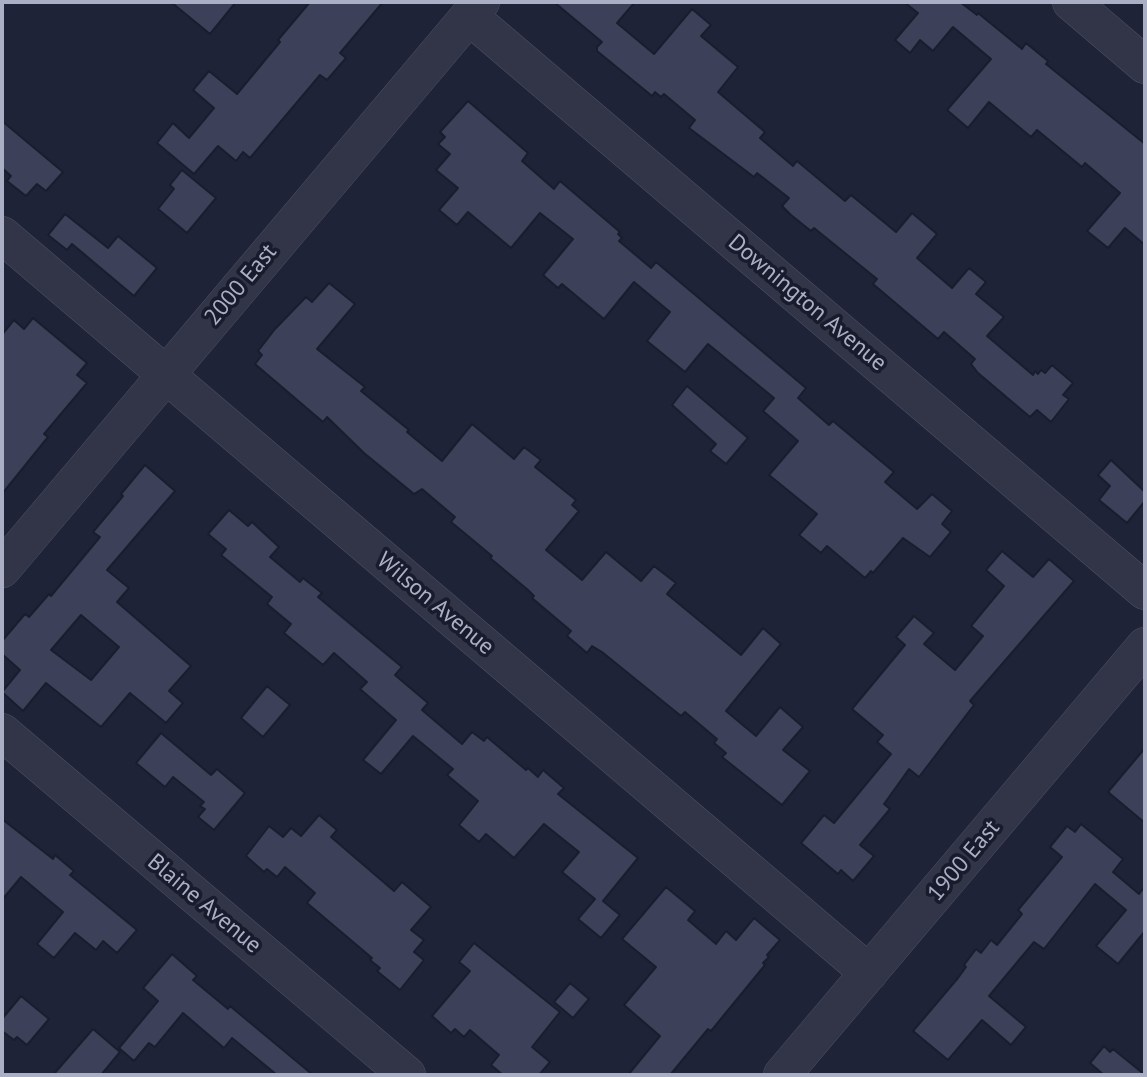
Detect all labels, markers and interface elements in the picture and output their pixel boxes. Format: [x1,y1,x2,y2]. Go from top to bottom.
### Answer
street label: Downington Avenue [722,229,892,377]
street label: 2000 East [199,239,283,331]
street label: Wilson Avenue [371,547,499,661]
street label: 1900 East [922,815,1006,907]
street label: Blaine Avenue [142,848,266,960]

